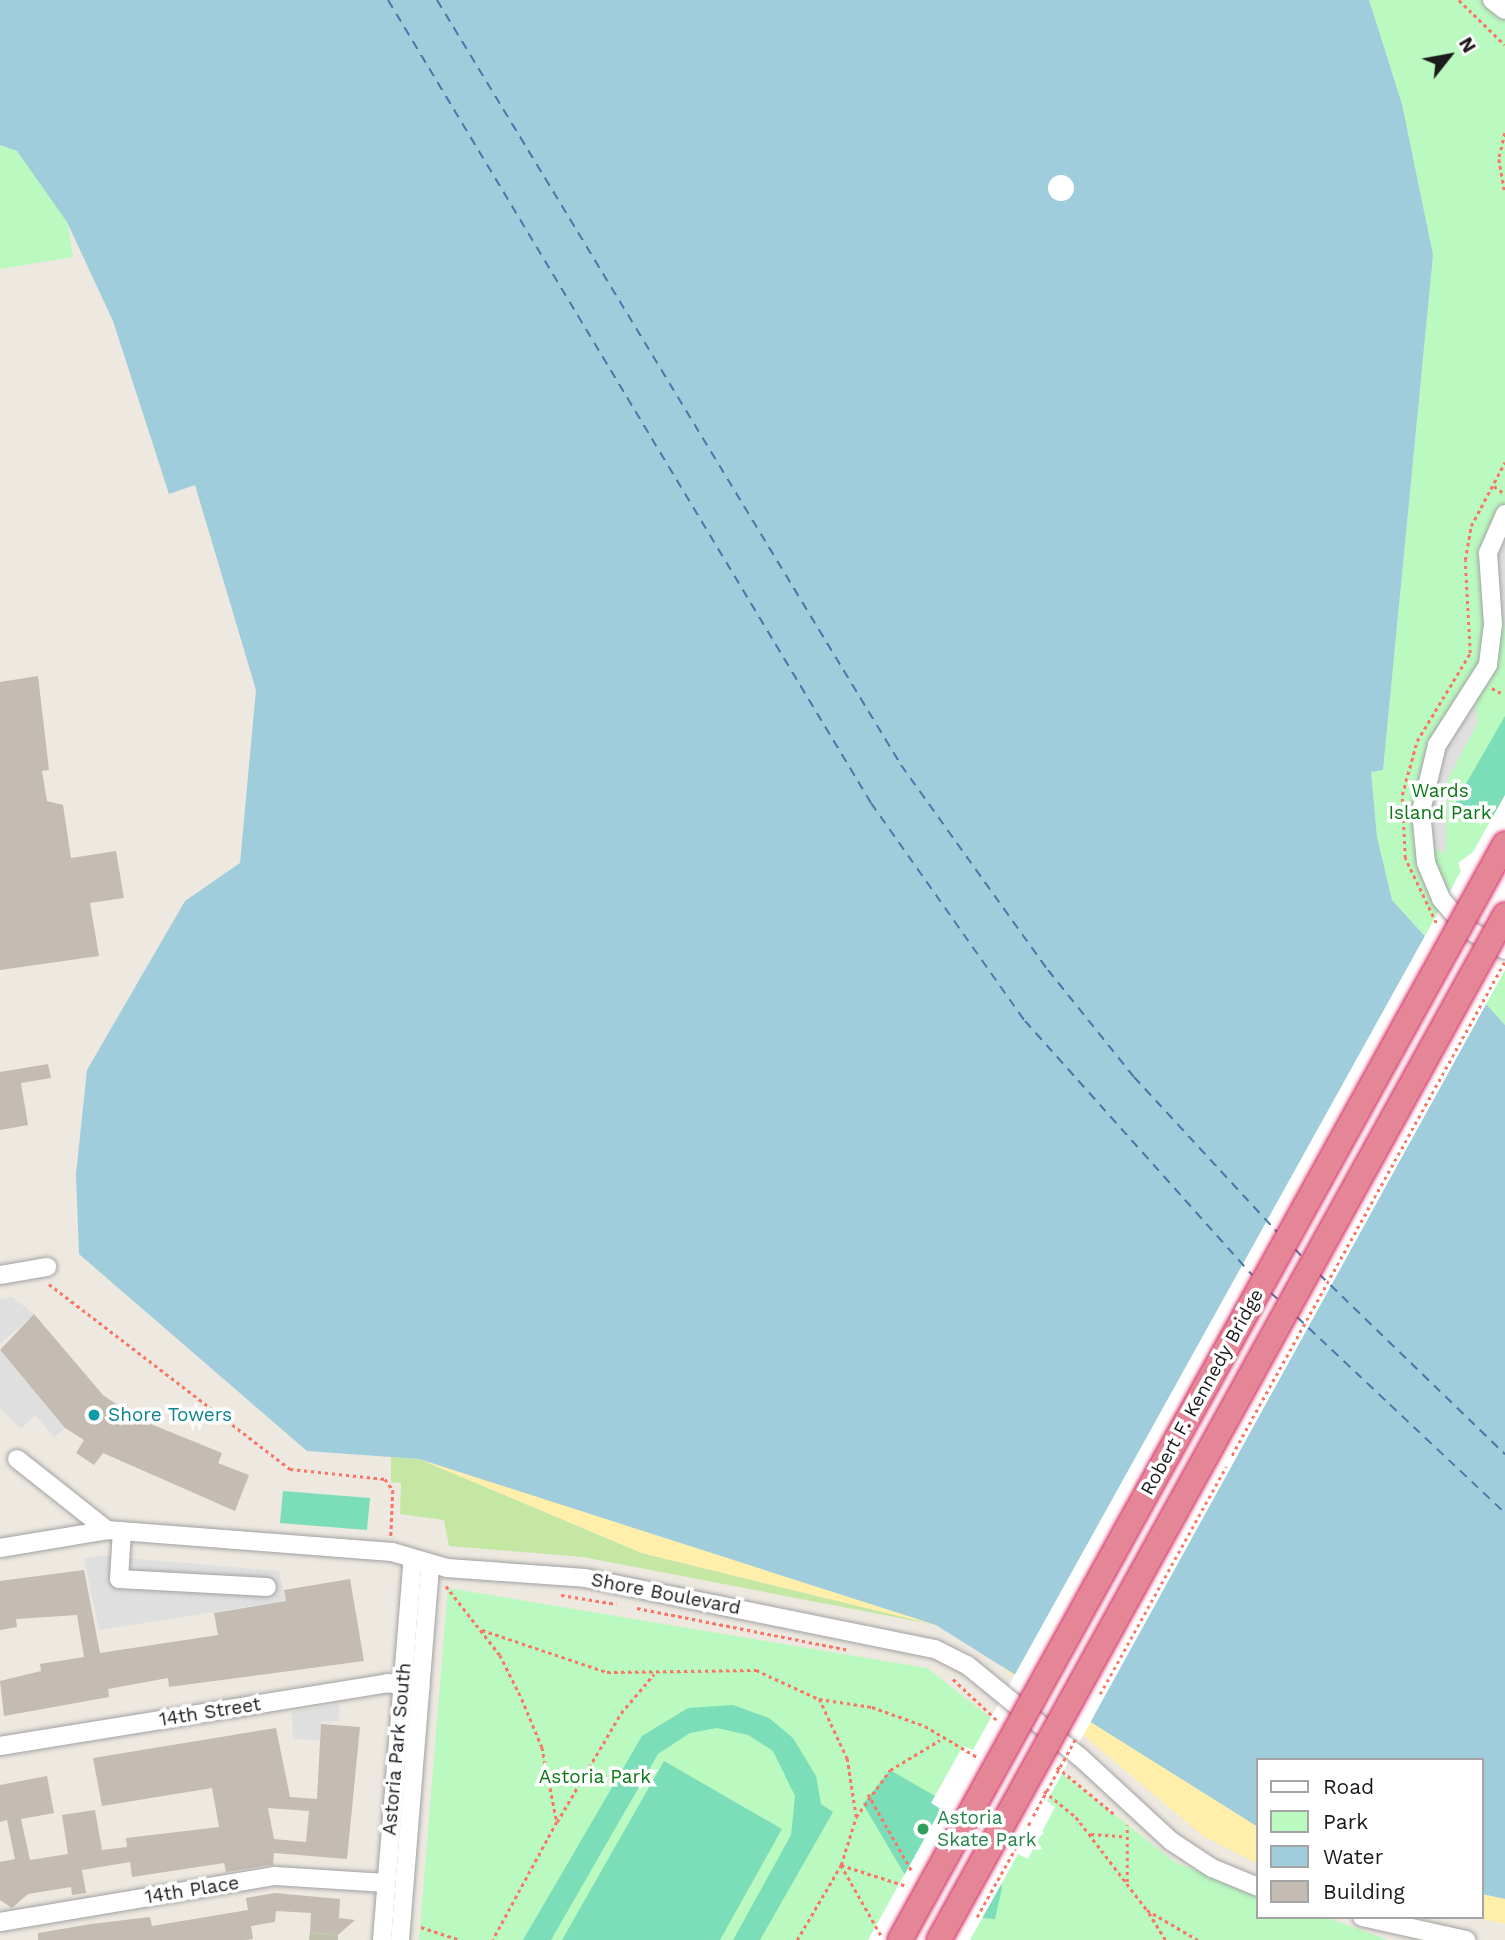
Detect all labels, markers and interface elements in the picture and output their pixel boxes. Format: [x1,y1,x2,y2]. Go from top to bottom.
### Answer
north arrow [1414,21,1484,91]
text: N [1454,33,1481,57]
park label: Wards Island Park [1388,780,1492,824]
street label: Robert F. Kennedy Bridge [1136,1285,1268,1499]
place label: Shore Towers [108,1404,233,1426]
marker: Shore Towers [86,1407,102,1423]
street label: Shore Boulevard [589,1568,743,1620]
street label: Astoria Park South [378,1661,416,1837]
street label: 14th Street [158,1693,262,1731]
legend [1256,1758,1484,1919]
park label: Astoria Park [539,1766,651,1788]
text: Road [1323,1774,1374,1799]
place label: Astoria Skate Park [937,1807,1036,1851]
text: Park [1323,1809,1368,1834]
marker: Astoria Skate Park [915,1821,931,1837]
text: Water [1323,1844,1383,1869]
street label: 14th Place [143,1871,241,1909]
text: Building [1323,1879,1405,1904]

